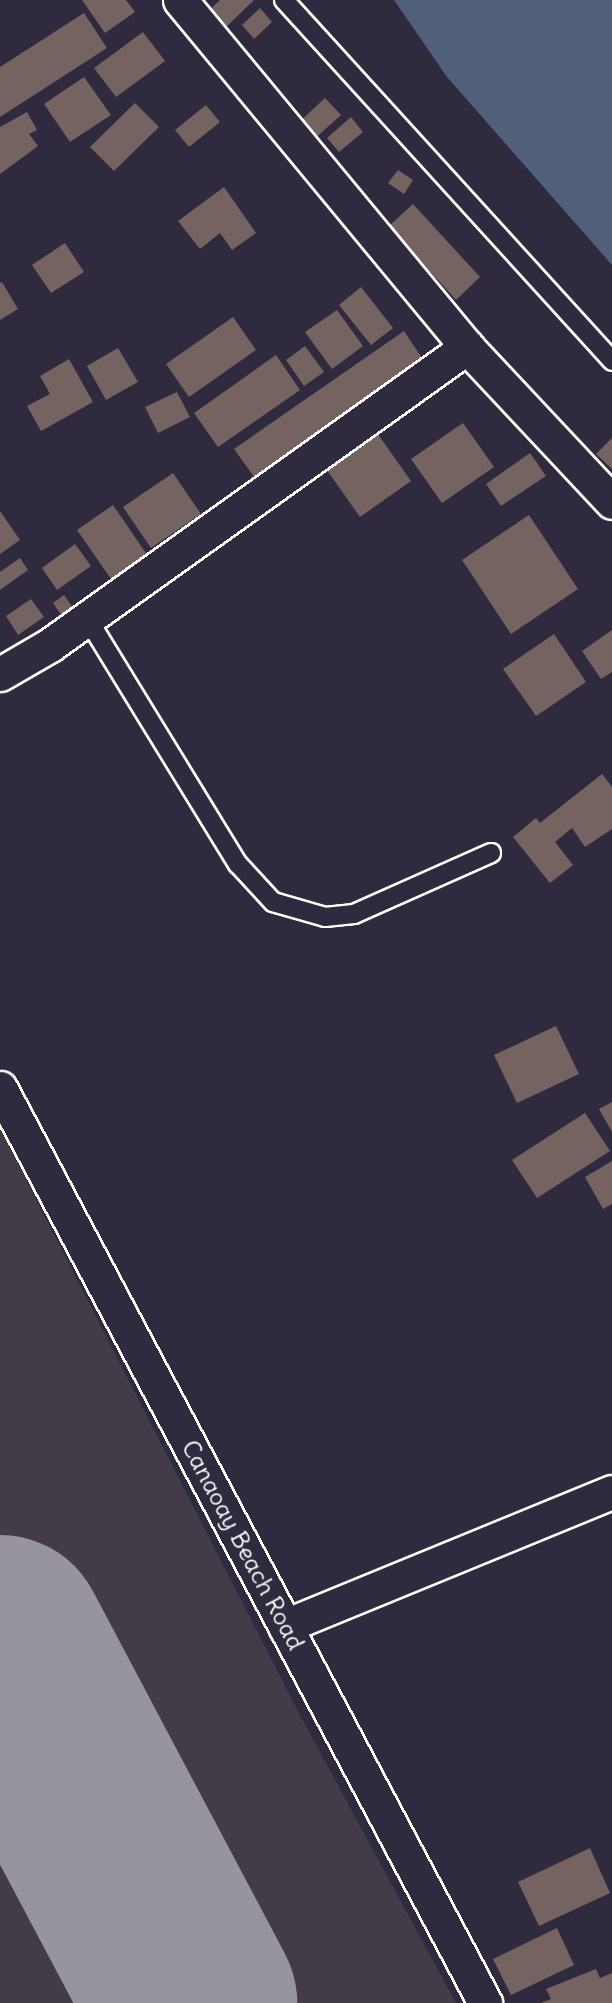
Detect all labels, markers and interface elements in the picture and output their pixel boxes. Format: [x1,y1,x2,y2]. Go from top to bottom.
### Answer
street label: Canaoay Beach Road [175,1435,311,1655]

